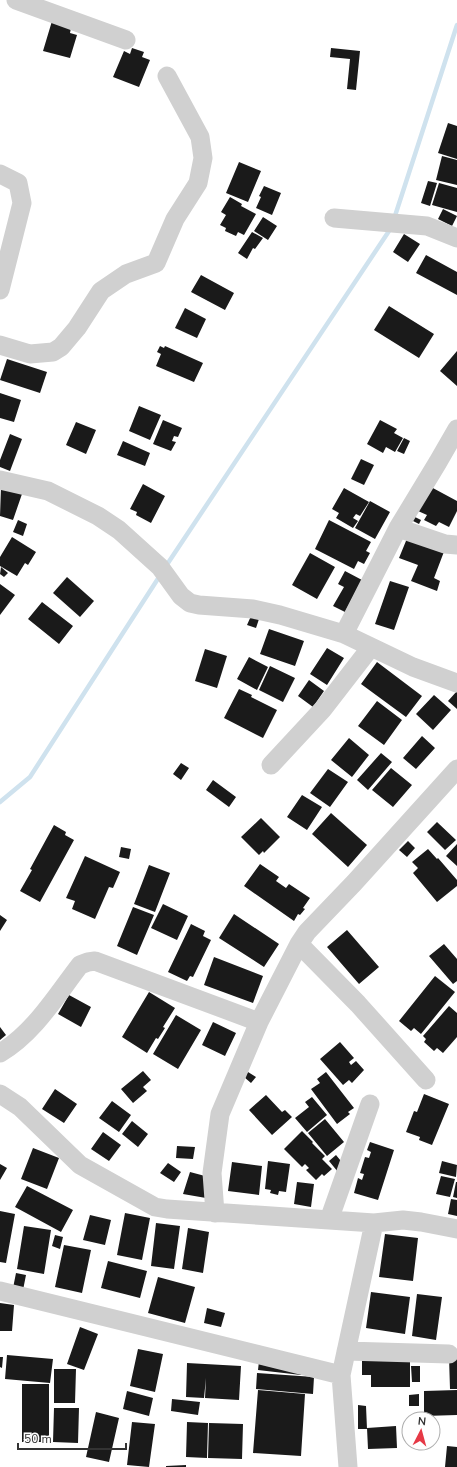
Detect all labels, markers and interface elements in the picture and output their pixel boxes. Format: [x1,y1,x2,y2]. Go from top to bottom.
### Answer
north arrow [401,1411,441,1451]
text: N [417,1414,427,1429]
scale bar [18,1425,126,1451]
text: 50 m [24,1431,52,1447]

